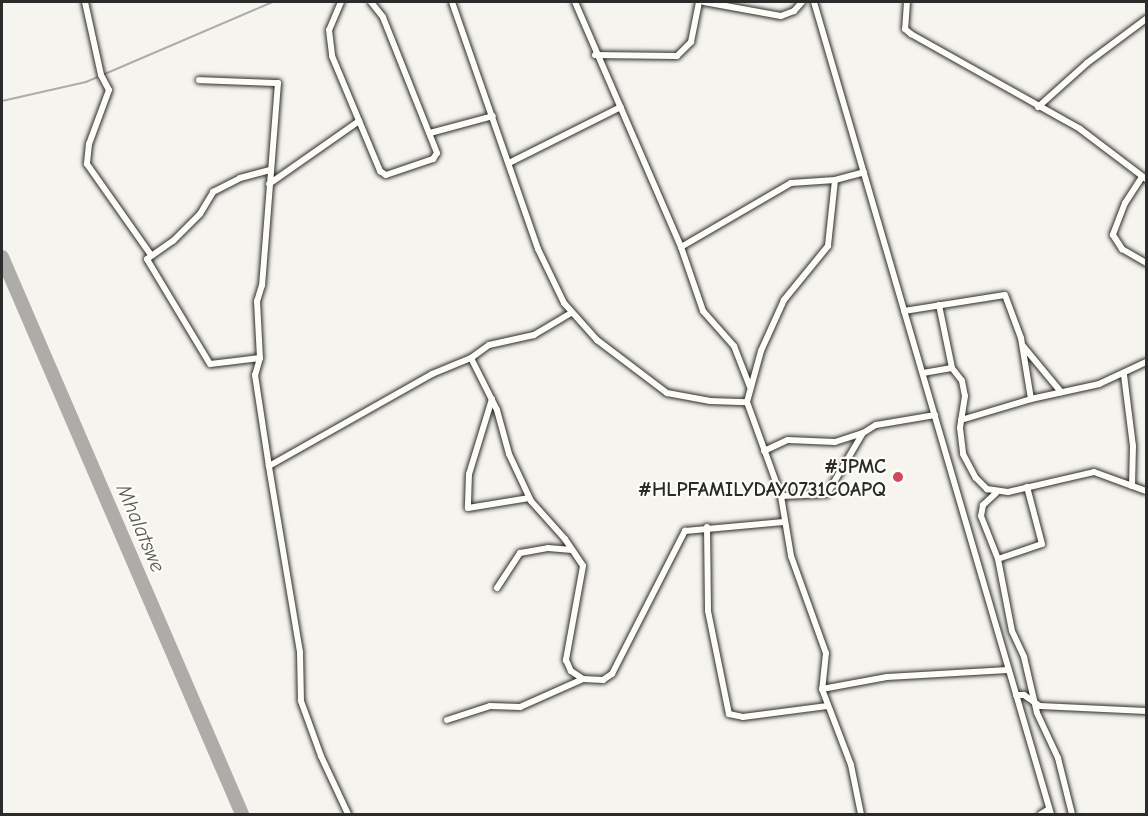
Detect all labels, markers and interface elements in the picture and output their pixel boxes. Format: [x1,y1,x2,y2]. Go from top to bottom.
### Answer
place label: #JPMC #HLPFAMILYDAY0731COAPQ [638,454,886,501]
marker: #JPMC #HLPFAMILYDAY0731COAPQ [891,470,905,484]
water label: Mhalatswe [111,480,171,576]

